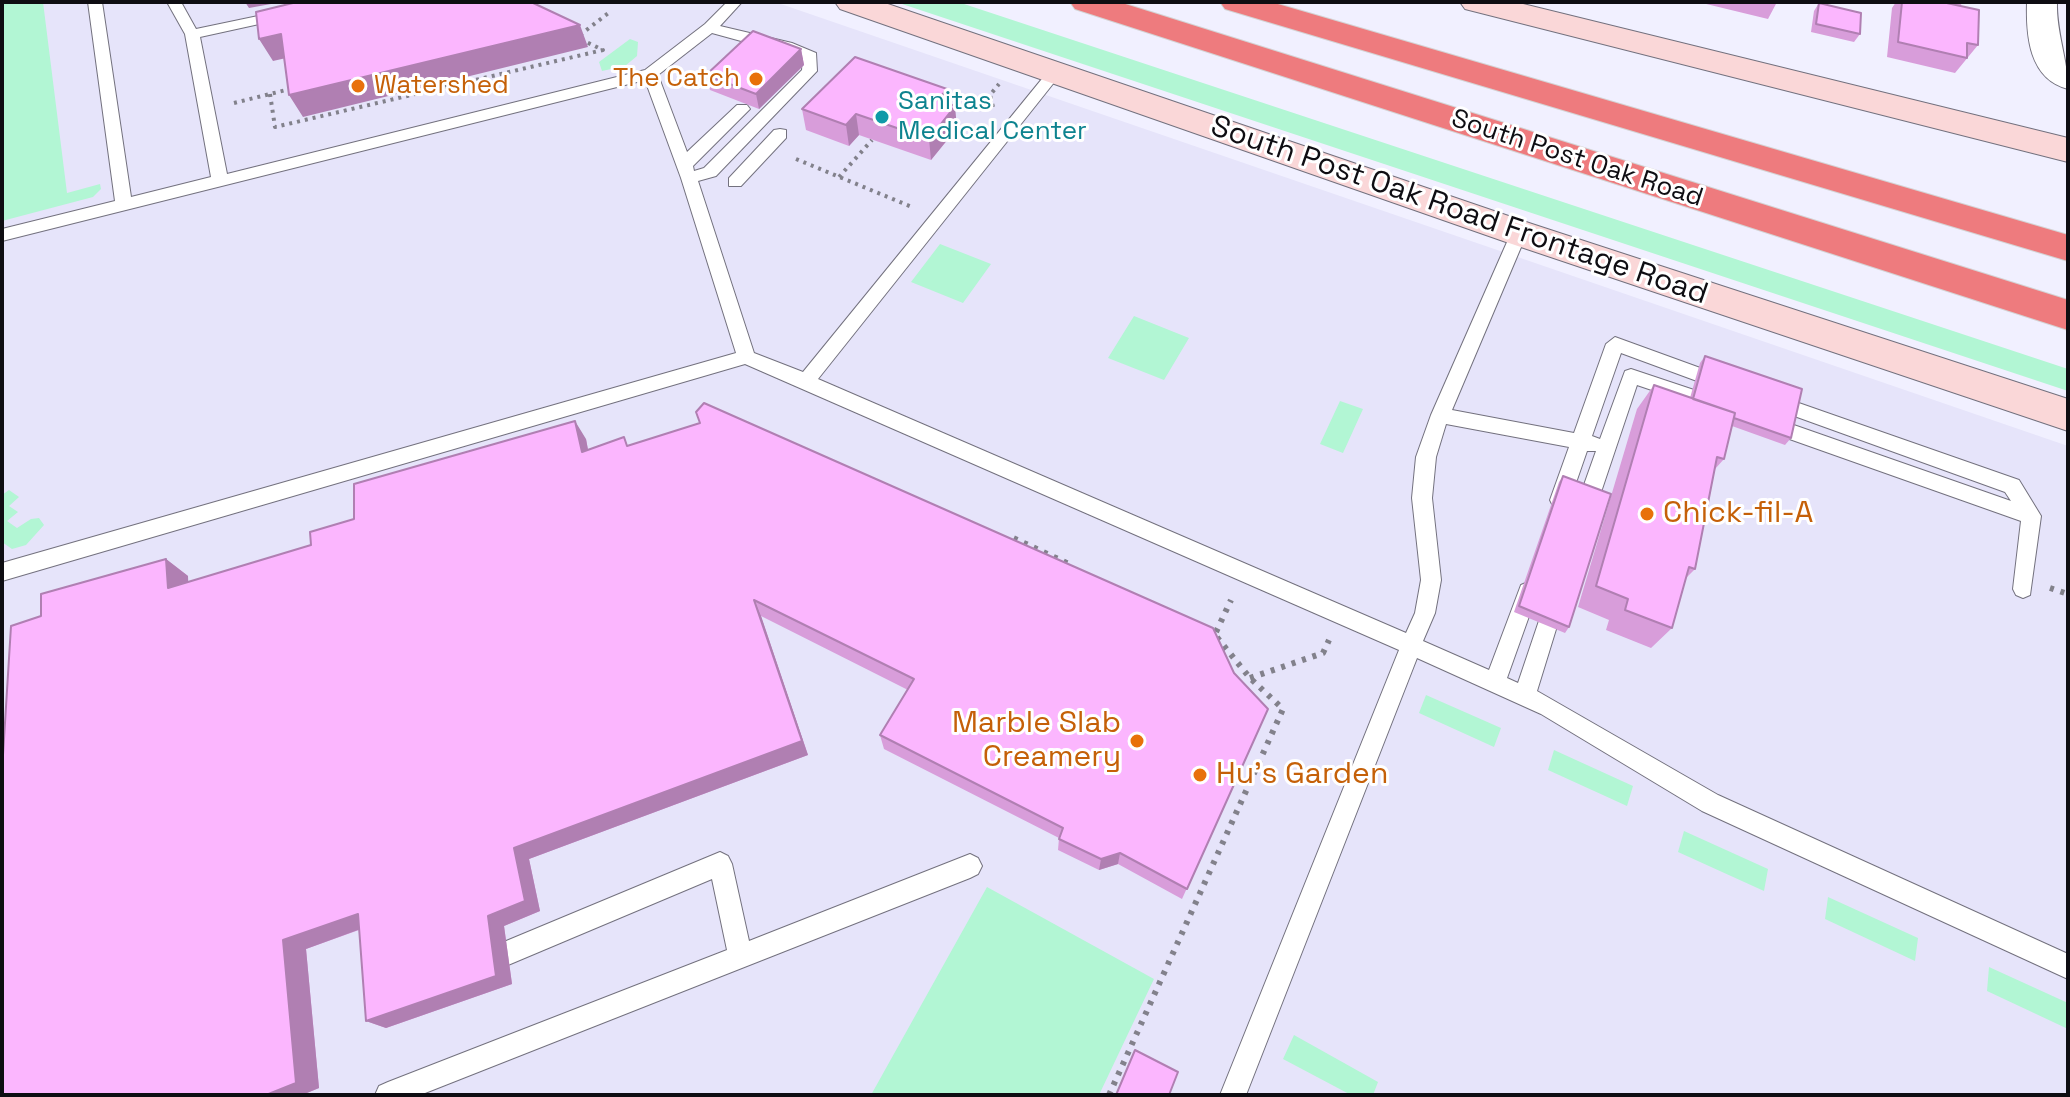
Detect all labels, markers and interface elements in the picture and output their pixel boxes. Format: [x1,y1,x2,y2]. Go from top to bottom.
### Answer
place label: The Catch [613,63,740,95]
place label: Watershed [374,70,509,102]
marker: The Catch [747,70,765,88]
marker: Watershed [349,77,367,95]
place label: Sanitas Medical Center [898,86,1087,148]
street label: South Post Oak Road [1447,104,1707,214]
marker: Sanitas Medical Center [873,108,891,126]
street label: South Post Oak Road Frontage Road [1206,109,1712,313]
place label: Chick-fil-A [1663,496,1813,532]
marker: Chick-fil-A [1638,505,1656,523]
place label: Marble Slab Creamery [952,706,1121,776]
marker: Marble Slab Creamery [1128,732,1146,750]
place label: Hu's Garden [1216,757,1388,793]
marker: Hu's Garden [1191,766,1209,784]

